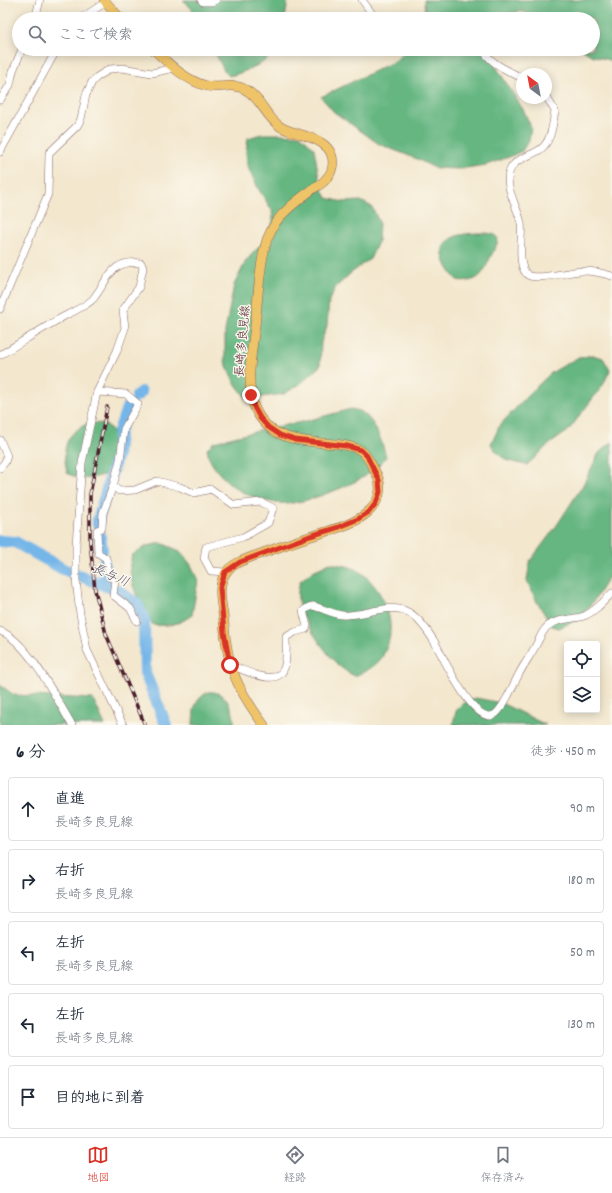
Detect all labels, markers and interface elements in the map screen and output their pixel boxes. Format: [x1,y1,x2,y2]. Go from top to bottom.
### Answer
search box [12,12,600,56]
icon: search [26,23,48,45]
text: ここで検索 [58,25,133,47]
north arrow [516,68,552,104]
street label: 長崎多良見線 [232,305,255,378]
route end [242,386,260,404]
water label: 長与川 [88,560,132,593]
map controls [564,641,600,713]
button: locate [564,641,600,677]
route start [221,656,239,674]
button: layers [564,677,600,713]
text: 6 分 [16,742,45,766]
text: 徒歩 · 450 m [531,743,596,762]
text: 直進 [55,789,85,811]
icon: ahead [17,798,39,820]
text: 90 m [570,800,595,819]
text: 長崎多良見線 [55,814,133,833]
text: 右折 [55,861,85,883]
icon: right [17,870,39,892]
text: 180 m [568,872,595,891]
text: 長崎多良見線 [55,886,133,905]
text: 左折 [55,933,85,955]
icon: left [17,942,39,964]
text: 50 m [570,944,595,963]
text: 長崎多良見線 [55,958,133,977]
text: 左折 [55,1005,85,1027]
icon: left [17,1014,39,1036]
text: 130 m [567,1016,595,1035]
text: 長崎多良見線 [55,1030,133,1049]
icon: arrive [17,1086,39,1108]
text: 目的地に到着 [55,1088,145,1110]
tab: 地図 [87,1144,109,1187]
tab: 経路 [284,1144,306,1187]
tab: 保存済み [481,1144,525,1187]

